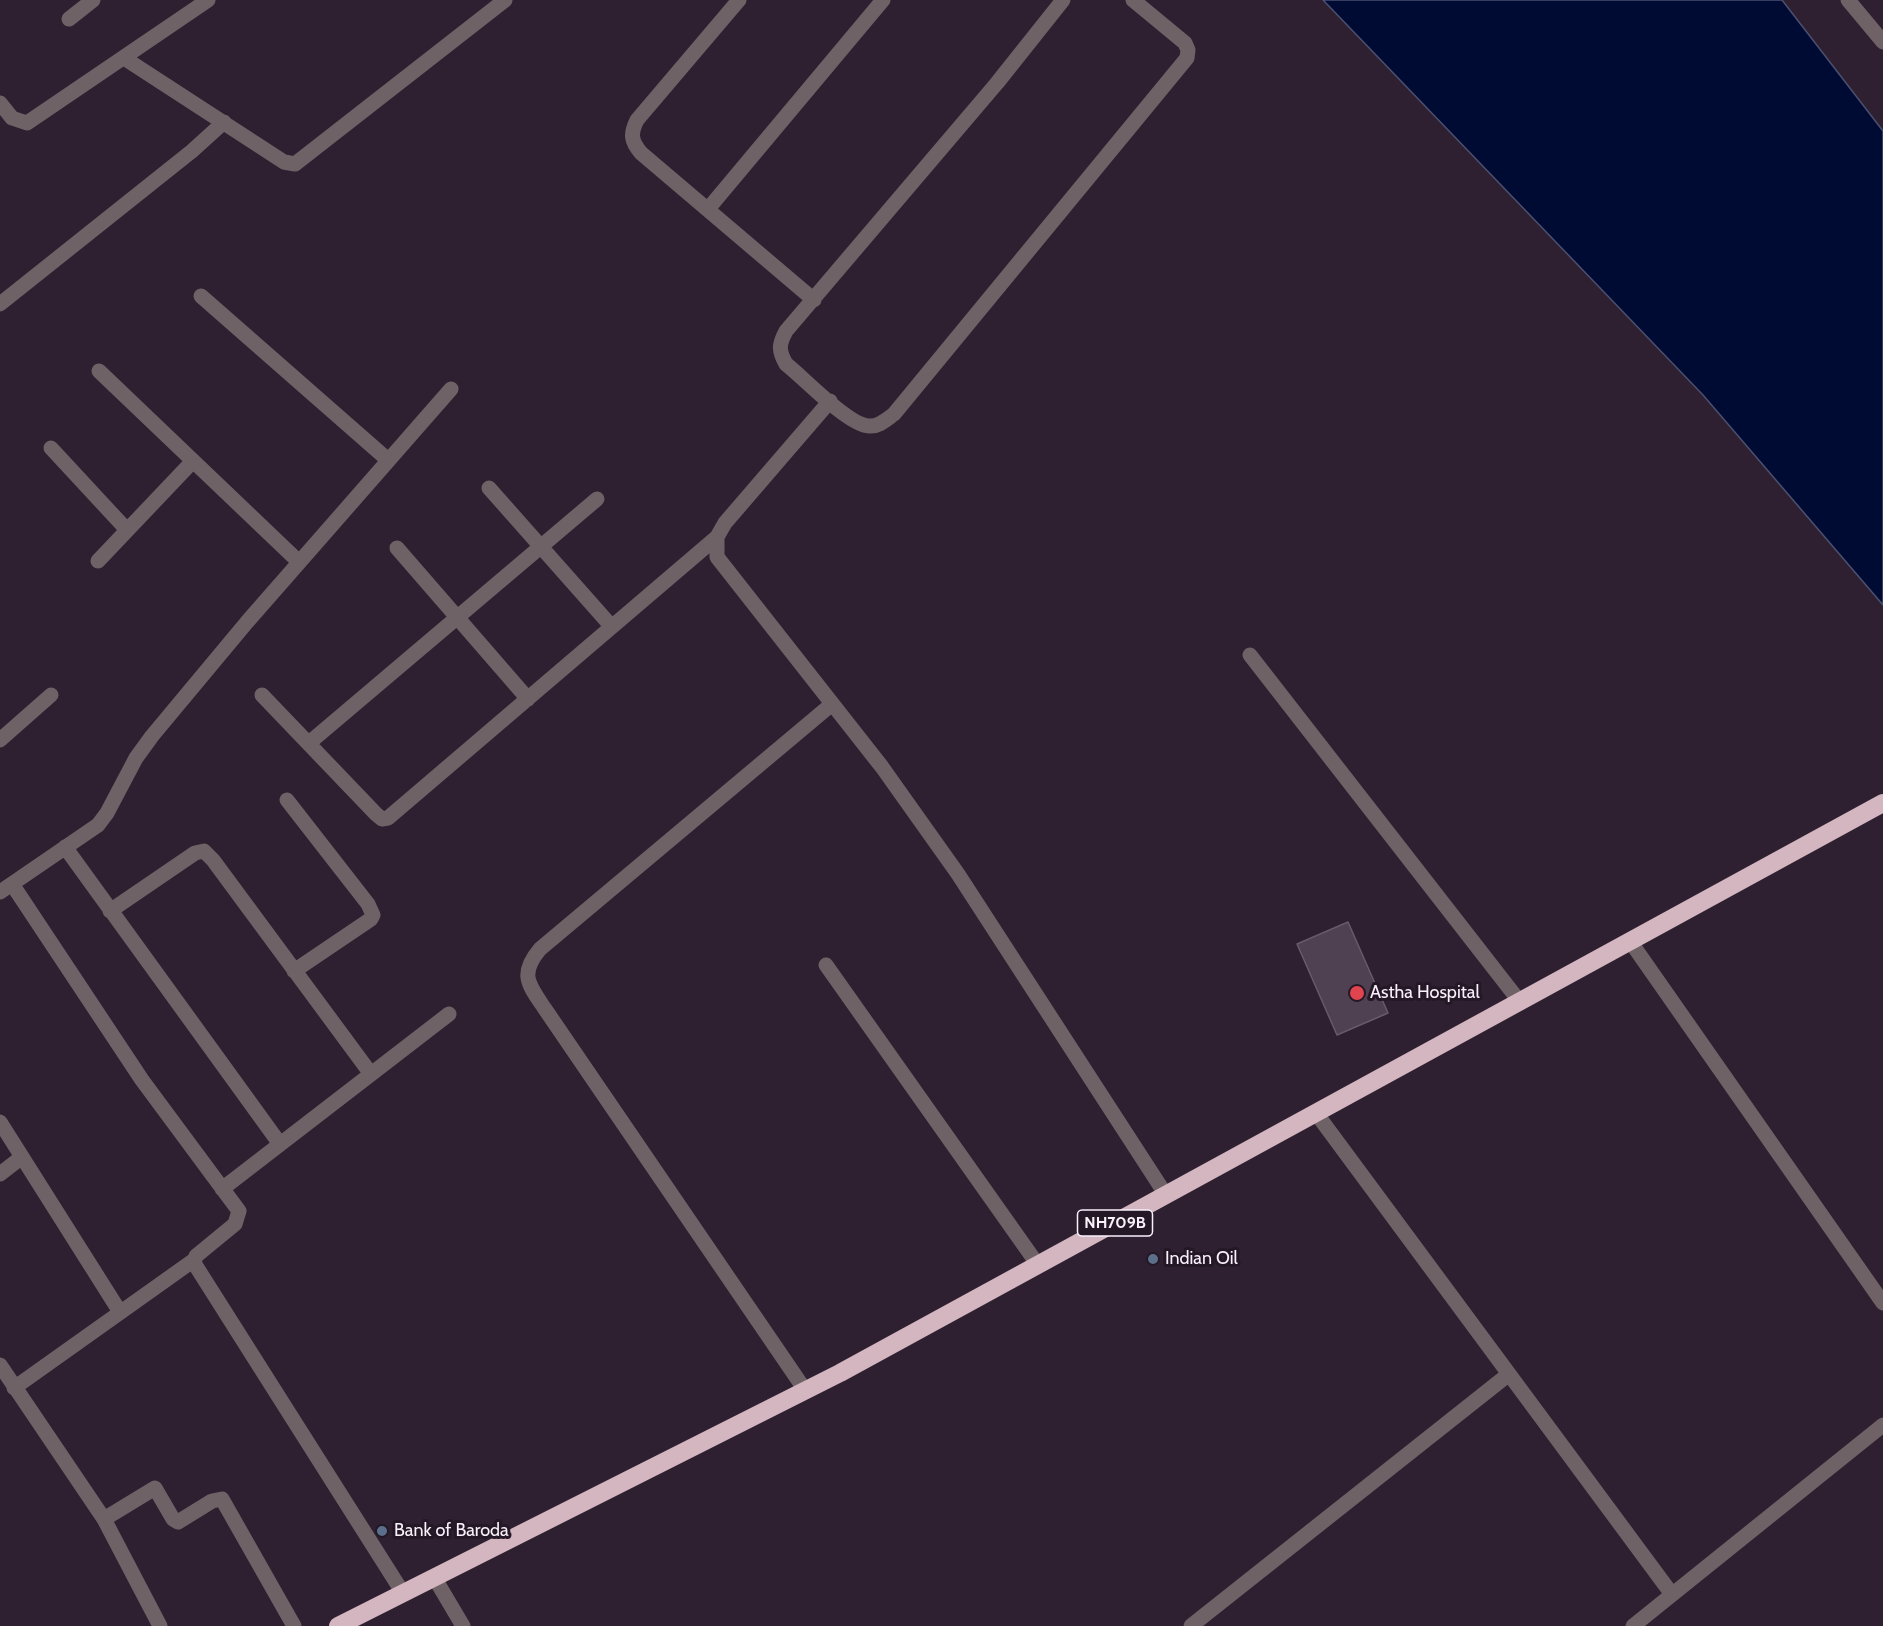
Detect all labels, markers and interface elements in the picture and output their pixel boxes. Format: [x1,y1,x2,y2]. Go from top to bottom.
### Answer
place label: Astha Hospital [1370,982,1480,1004]
marker: Astha Hospital [1348,984,1366,1002]
road number: NH709B [1078,1210,1152,1236]
place label: Indian Oil [1165,1248,1238,1270]
marker: Indian Oil [1146,1252,1160,1266]
place label: Bank of Baroda [394,1520,509,1542]
marker: Bank of Baroda [375,1524,389,1538]

